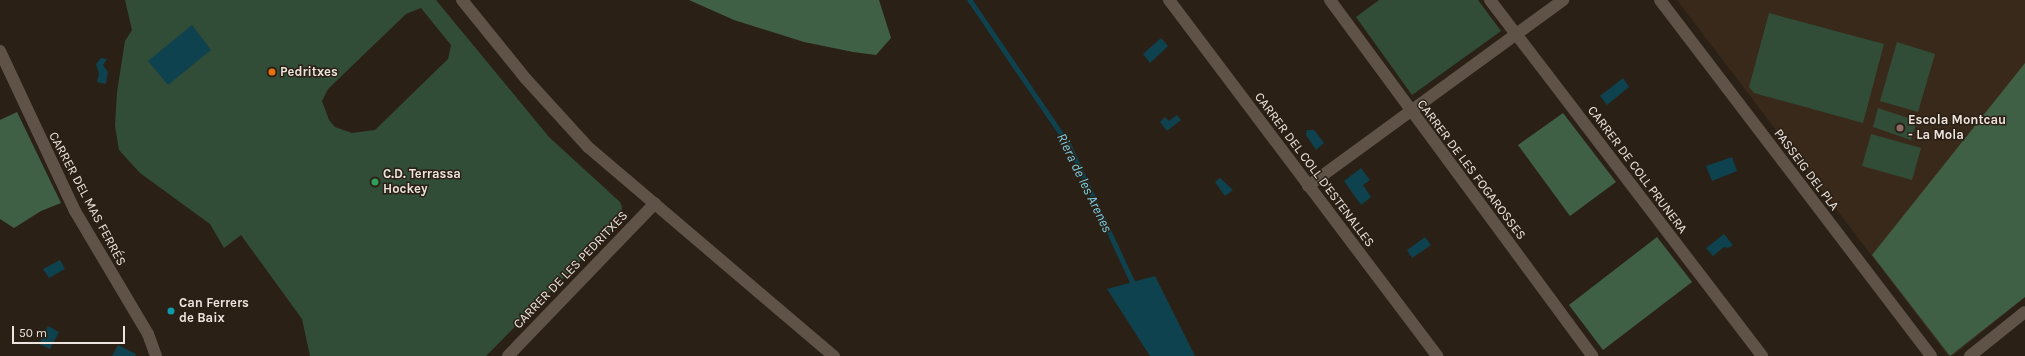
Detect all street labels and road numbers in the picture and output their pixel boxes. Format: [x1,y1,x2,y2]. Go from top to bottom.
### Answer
street label: CARRER DEL COLL D'ESTENALLES [1251,90,1377,250]
street label: CARRER DE LES FOGAROSSES [1413,97,1529,243]
street label: CARRER DE COLL PRUNERA [1584,103,1690,237]
street label: PASSEIG DEL PLA [1770,126,1842,214]
street label: CARRER DEL MAS FERRÉS [45,129,129,269]
street label: CARRER DE LES PEDRITXES [511,208,631,332]

